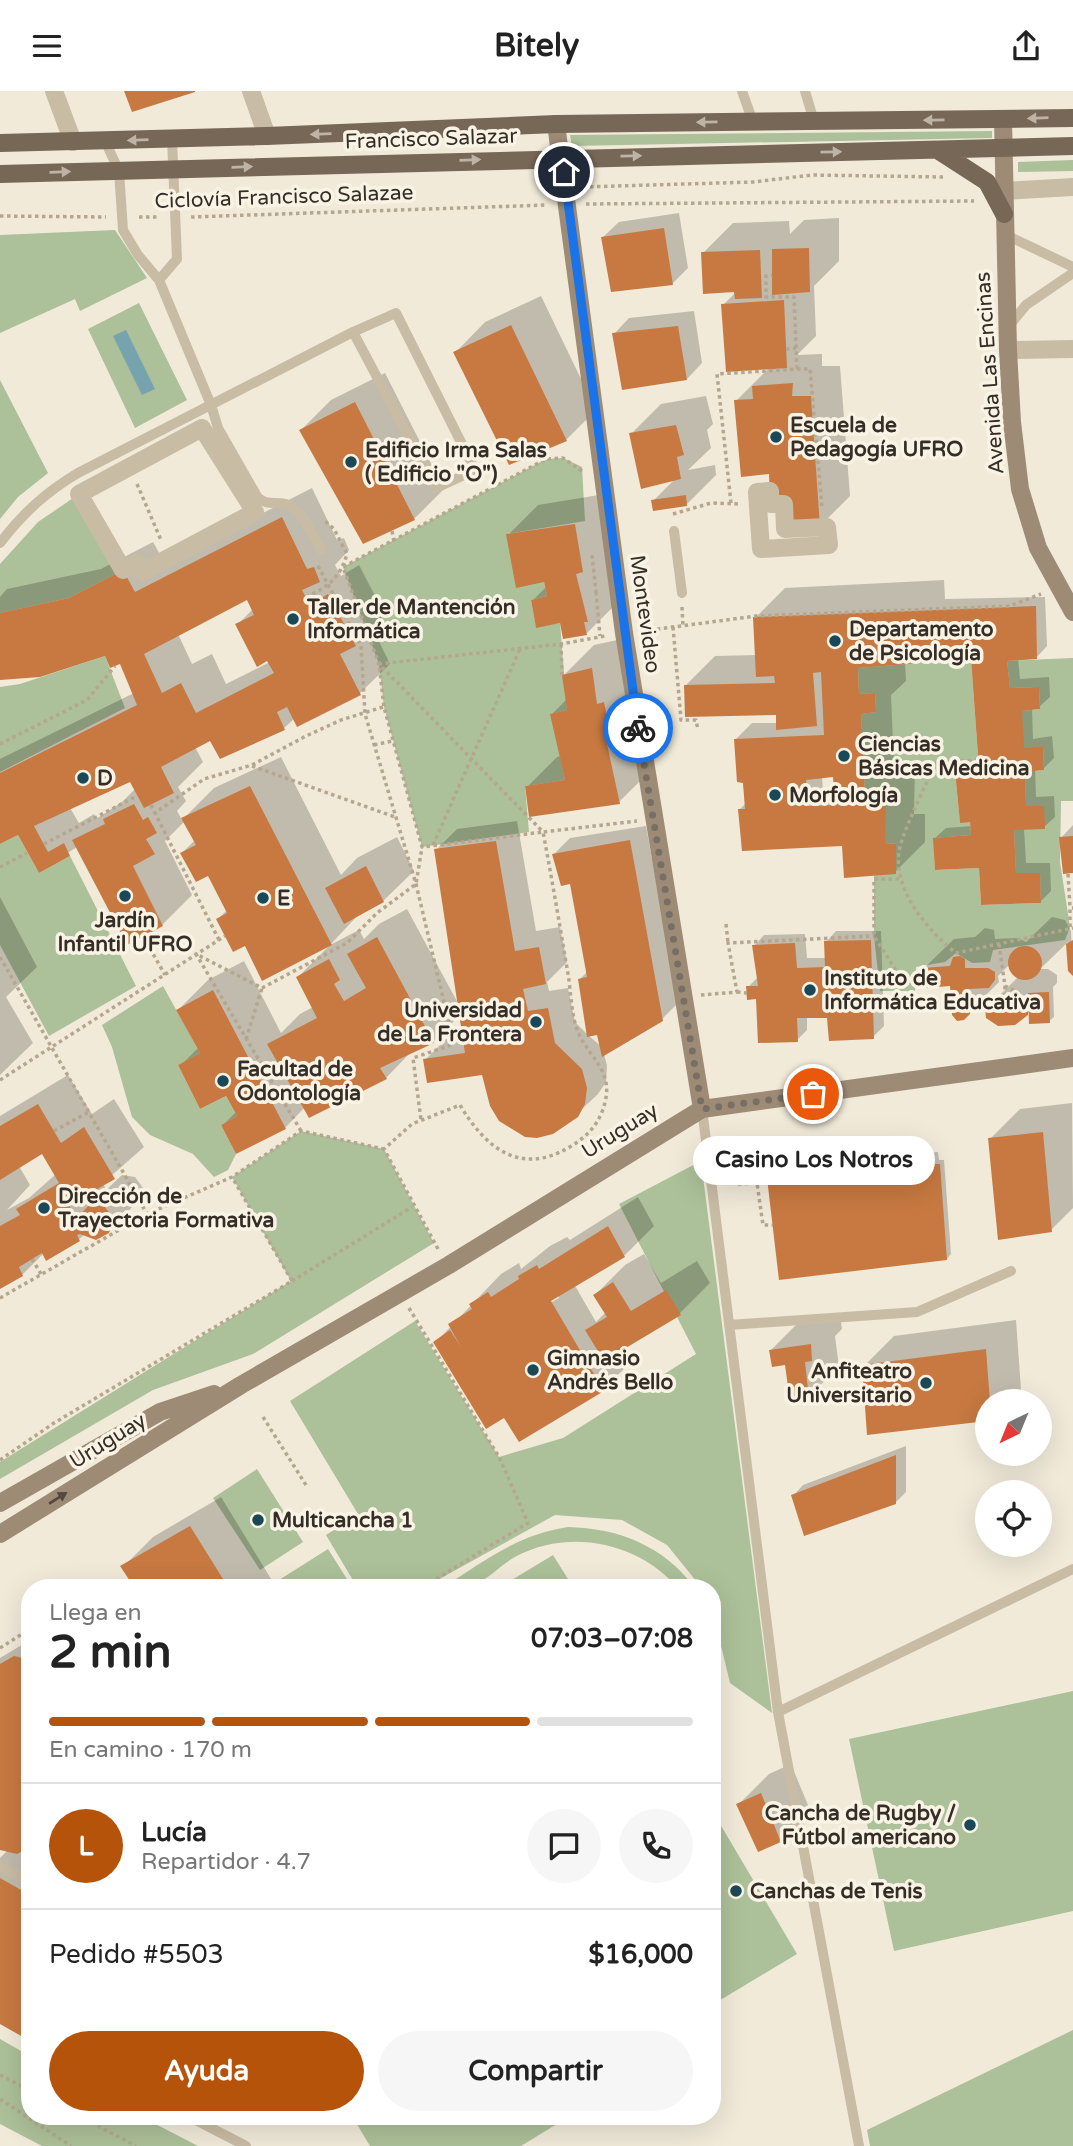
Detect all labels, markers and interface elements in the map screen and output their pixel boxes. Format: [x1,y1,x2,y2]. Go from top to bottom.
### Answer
icon: menu [28,27,66,65]
text: Bitely [494,27,579,65]
icon: share [1007,27,1045,65]
one-way arrow [1027,113,1049,124]
one-way arrow [923,114,945,126]
one-way arrow [696,116,718,128]
street label: Francisco Salazar [344,123,518,155]
one-way arrow [310,128,332,139]
one-way arrow [127,135,149,146]
pin [534,142,594,202]
one-way arrow [820,146,842,157]
one-way arrow [620,150,642,162]
icon: home [545,153,583,191]
one-way arrow [459,155,481,166]
one-way arrow [231,161,253,173]
one-way arrow [49,167,71,178]
street label: Ciclovía Francisco Salazae [154,180,414,214]
street label: Avenida Las Encinas [970,271,1010,475]
place label: Escuela de Pedagogía UFRO [790,413,963,462]
marker: Escuela de Pedagogía UFRO [768,429,784,445]
place label: Edificio Irma Salas ( Edificio "O") [365,438,547,487]
marker: Edificio Irma Salas ( Edificio "O") [343,454,359,470]
street label: Montevideo [624,553,666,675]
place label: Taller de Mantención Informática [306,595,516,644]
marker: Taller de Mantención Informática [285,611,301,627]
place label: Departamento de Psicología [849,617,994,666]
marker: Departamento de Psicología [827,633,843,649]
courier [603,693,673,763]
icon: bike [619,709,657,747]
place label: Ciencias Básicas Medicina [858,732,1030,781]
marker: Ciencias Básicas Medicina [836,748,852,764]
place label: D [97,766,113,791]
marker: D [75,770,91,786]
place label: Morfología [789,783,898,808]
marker: Morfología [767,787,783,803]
place label: E [277,886,290,911]
marker: Jardín Infantil UFRO [117,888,133,904]
marker: E [255,890,271,906]
place label: Jardín Infantil UFRO [58,908,192,957]
place label: Instituto de Informática Educativa [824,966,1041,1015]
marker: Instituto de Informática Educativa [802,982,818,998]
place label: Universidad de La Frontera [377,998,522,1047]
marker: Universidad de La Frontera [528,1014,544,1030]
place label: Facultad de Odontología [237,1057,361,1106]
pin [783,1064,843,1124]
marker: Facultad de Odontología [215,1073,231,1089]
icon: bag [794,1075,832,1113]
street label: Uruguay [577,1098,663,1164]
callout: Casino Los Notros [692,1136,934,1185]
text: Casino Los Notros [715,1146,913,1174]
place label: Dirección de Trayectoria Formativa [57,1184,274,1233]
marker: Dirección de Trayectoria Formativa [36,1200,52,1216]
place label: Gimnasio Andrés Bello [547,1346,674,1395]
place label: Anfiteatro Universitario [786,1359,912,1408]
marker: Gimnasio Andrés Bello [525,1362,541,1378]
marker: Anfiteatro Universitario [918,1375,934,1391]
north arrow [975,1389,1052,1467]
map controls [975,1389,1052,1557]
street label: Uruguay [65,1408,151,1474]
button: locate [975,1480,1052,1557]
one-way arrow [48,1492,68,1505]
place label: Multicancha 1 [272,1508,414,1533]
marker: Multicancha 1 [250,1512,266,1528]
text: Llega en [49,1599,141,1627]
text: 07:03–07:08 [531,1623,693,1654]
text: 2 min [49,1625,172,1680]
text: En camino · 170 m [49,1736,252,1764]
place label: Cancha de Rugby / Fútbol americano [765,1801,956,1850]
button: chat [527,1809,601,1883]
button: phone [619,1809,693,1883]
text: Lucía [141,1817,207,1848]
marker: Cancha de Rugby / Fútbol americano [962,1817,978,1833]
text: L [79,1831,93,1862]
text: Repartidor · 4.7 [141,1848,311,1876]
place label: Canchas de Tenis [750,1879,923,1904]
marker: Canchas de Tenis [728,1883,744,1899]
text: Pedido #5503 [49,1939,224,1970]
text: $16,000 [589,1939,693,1970]
button: Ayuda [49,2031,364,2111]
button: Compartir [378,2031,693,2111]

